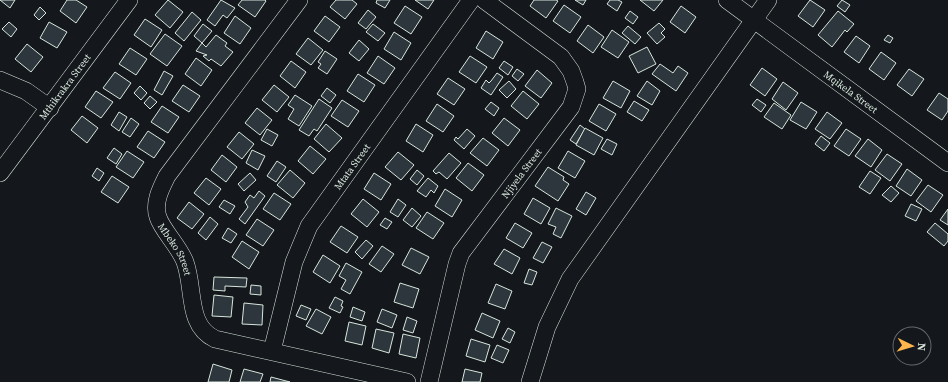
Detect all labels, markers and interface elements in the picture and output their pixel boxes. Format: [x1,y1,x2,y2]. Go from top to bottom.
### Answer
street label: Mthikrakra Street [36,51,94,122]
street label: Mqikela Street [821,68,881,116]
street label: Mtata Street [331,140,374,192]
street label: Njiyela Street [499,145,545,201]
street label: Mbeko Street [155,221,195,277]
north arrow [892,326,932,366]
text: N [914,342,929,351]

